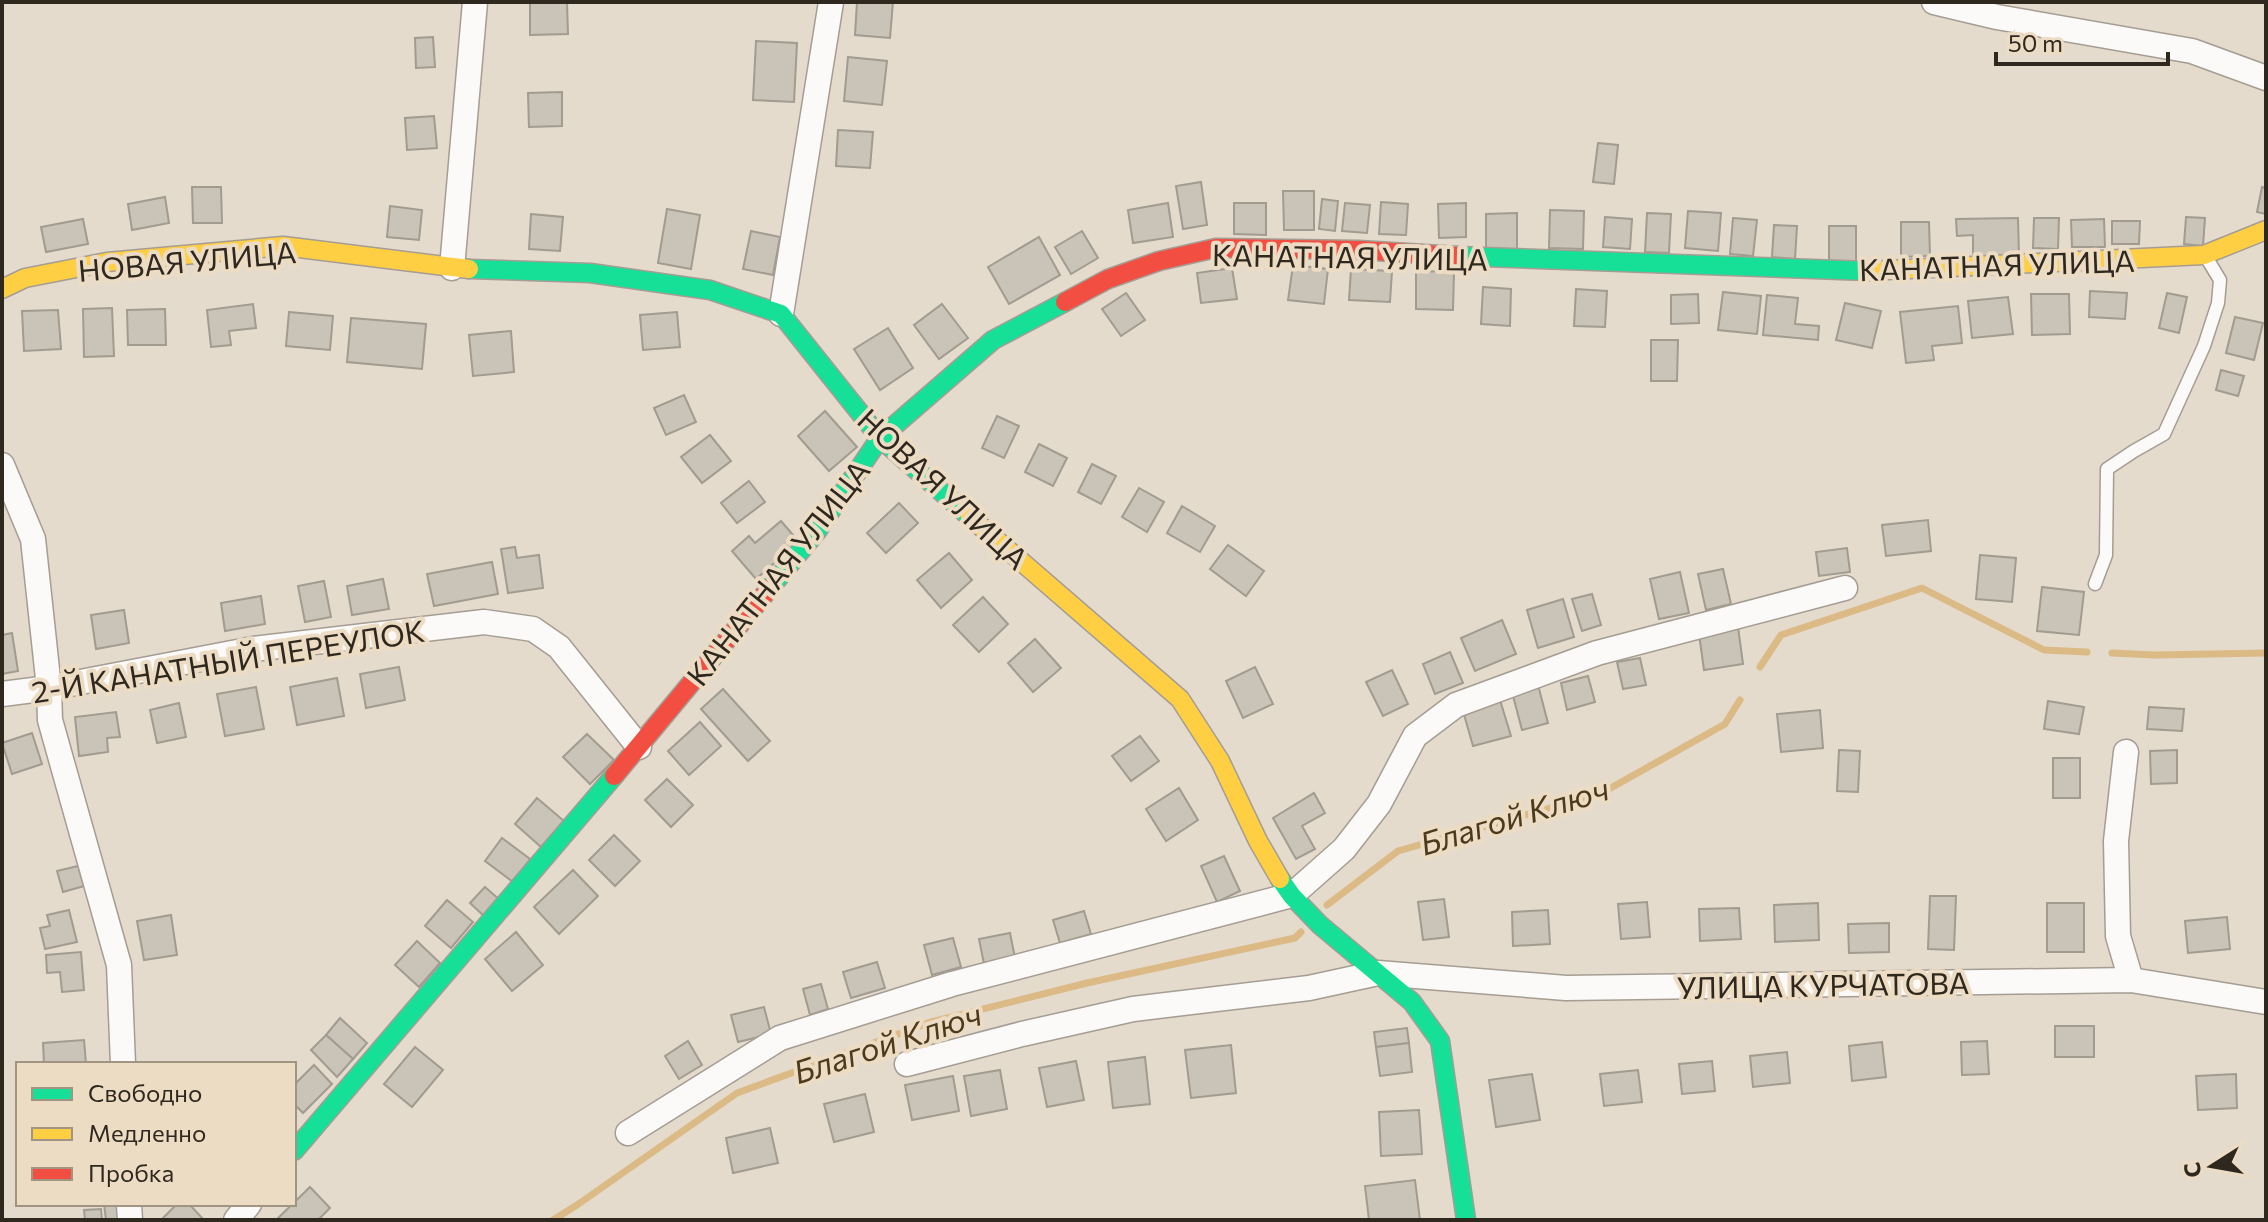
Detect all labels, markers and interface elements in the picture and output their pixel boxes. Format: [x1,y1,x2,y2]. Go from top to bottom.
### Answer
scale bar [1996,16,2168,66]
text: 50 m [2008,28,2063,57]
street label: НОВАЯ УЛИЦА [76,232,298,288]
street label: КАНАТНАЯ УЛИЦА [1212,235,1488,277]
street label: КАНАТНАЯ УЛИЦА [1858,241,2136,287]
street label: НОВАЯ УЛИЦА [851,400,1037,576]
street label: КАНАТНАЯ УЛИЦА [677,452,877,692]
street label: 2-Й КАНАТНЫЙ ПЕРЕУЛОК [29,611,427,709]
water label: Благой Ключ [1415,767,1613,863]
street label: УЛИЦА КУРЧАТОВА [1677,963,1969,1005]
water label: Благой Ключ [788,993,986,1091]
legend [16,1062,296,1206]
text: Свободно [88,1078,202,1107]
text: Медленно [88,1118,206,1147]
north arrow [2172,1126,2252,1206]
text: Пробка [88,1158,174,1187]
text: С [2177,1160,2207,1180]

